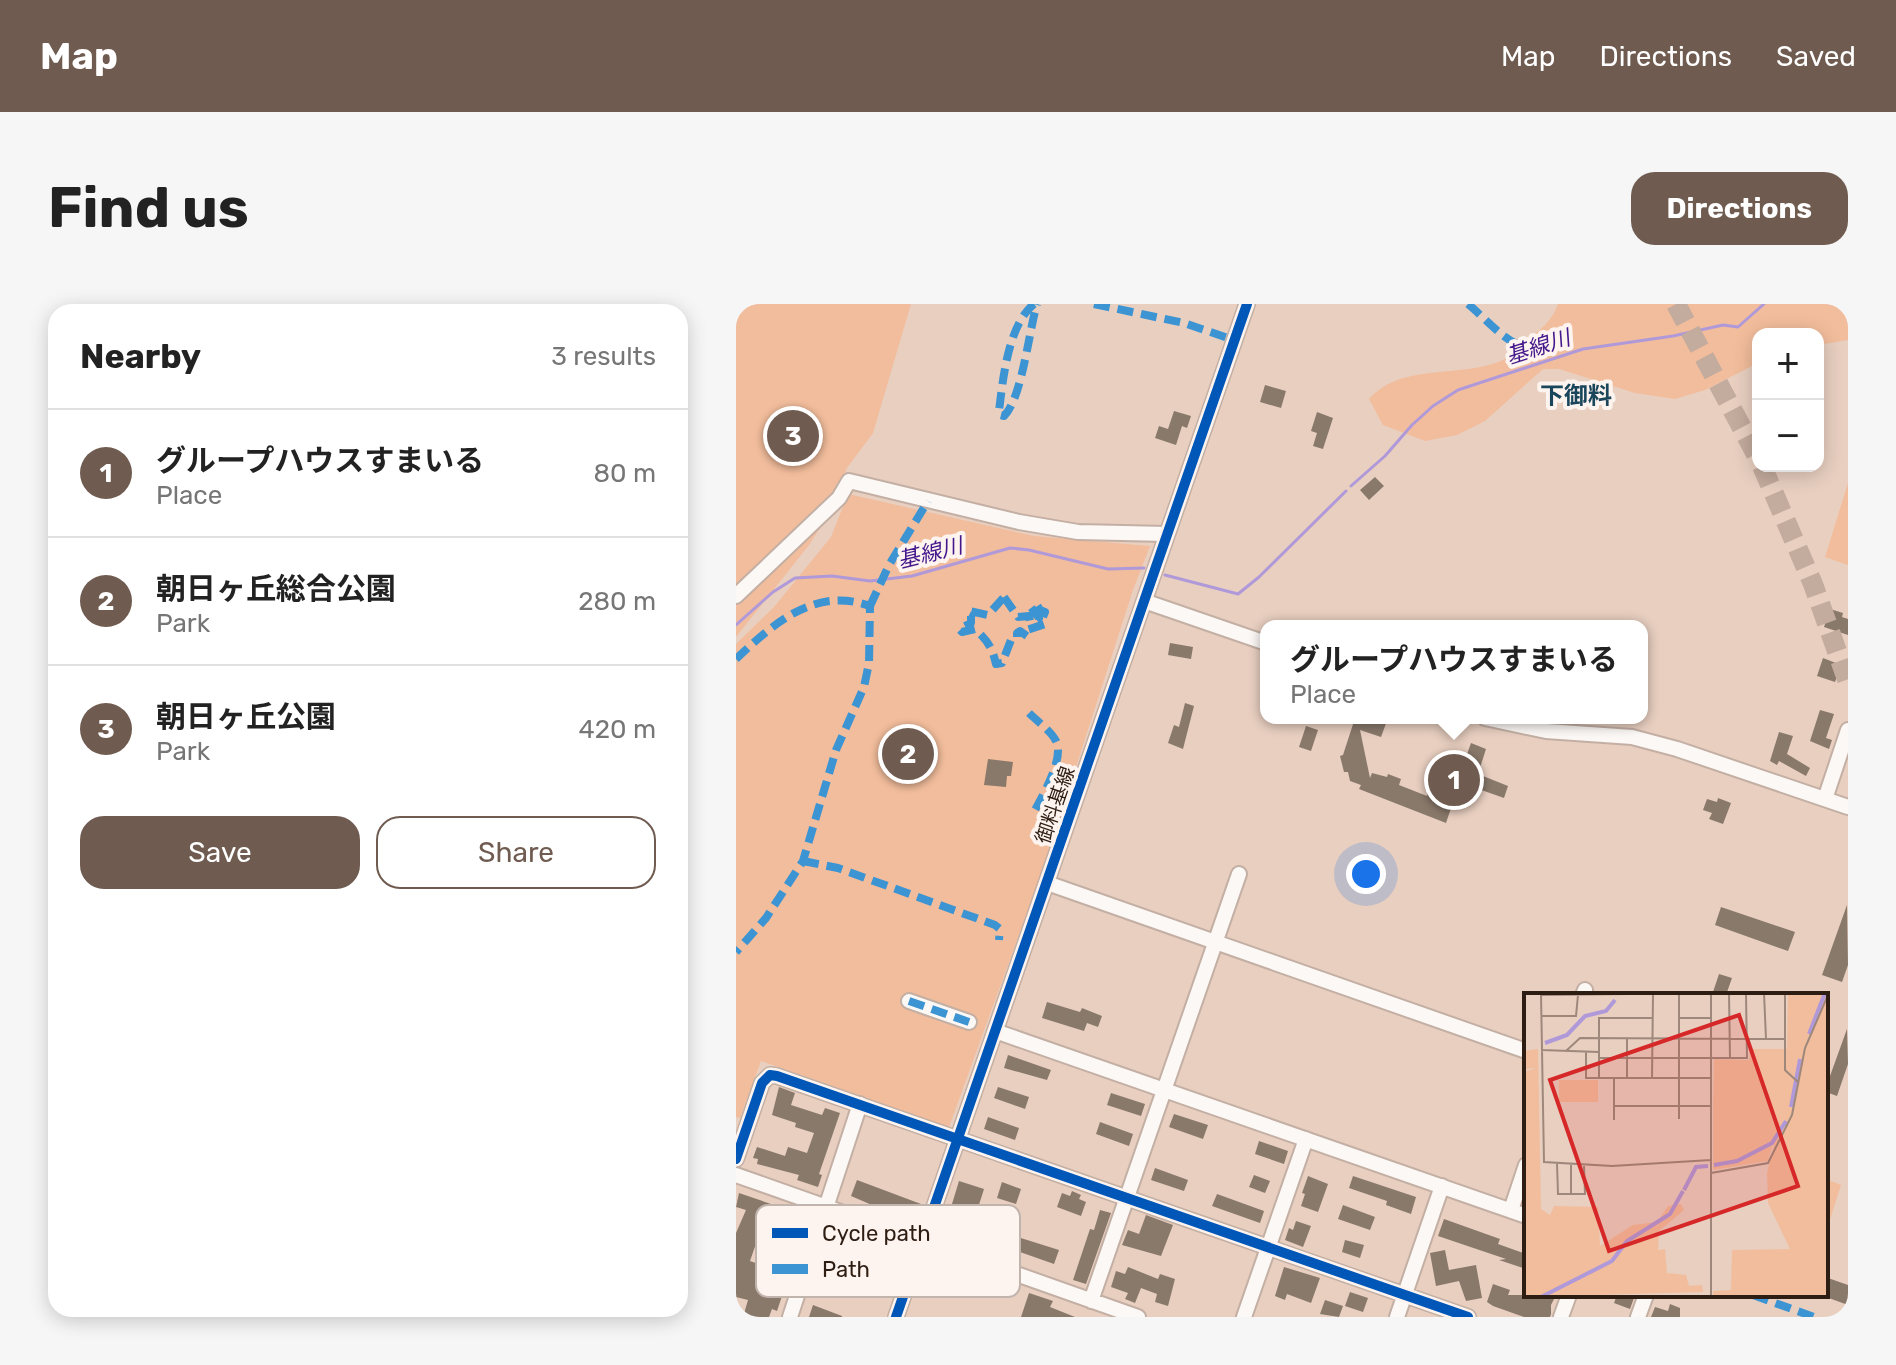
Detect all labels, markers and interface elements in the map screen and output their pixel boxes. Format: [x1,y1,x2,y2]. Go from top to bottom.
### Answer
text: Map [40,33,118,79]
text: Map [1501,40,1555,73]
text: Directions [1599,40,1732,73]
text: Saved [1776,40,1856,73]
button: Directions [1631,172,1848,245]
text: Find us [48,175,249,241]
water label: 基線川 [1502,323,1575,370]
map controls [1752,328,1824,472]
button: + [1752,328,1824,400]
text: Nearby [80,336,201,377]
text: 3 results [551,341,656,372]
district label: 下御料 [1540,382,1612,410]
button: − [1752,400,1824,472]
pin: 3 [767,406,819,466]
text: グループハウスすまいる [156,443,484,479]
text: 1 [100,458,112,489]
text: 80 m [593,458,656,489]
text: Place [156,480,222,511]
water label: 基線川 [895,531,967,574]
text: 朝日ヶ丘総合公園 [156,571,396,607]
text: 2 [98,586,114,617]
text: 280 m [578,586,656,617]
text: Park [156,608,210,639]
popup [1260,620,1648,724]
text: グループハウスすまいる [1290,642,1618,678]
text: Place [1290,679,1356,710]
text: 朝日ヶ丘公園 [156,699,336,735]
text: 3 [97,714,115,745]
text: 420 m [579,714,656,745]
pin: 2 [882,724,934,784]
text: Park [156,736,210,767]
pin: 1 [1428,750,1480,810]
street label: 御料基線 [1031,763,1079,847]
button: Save [80,816,360,889]
button: Share [376,816,656,889]
your location [1346,854,1386,894]
inset map [1524,993,1828,1297]
legend [756,1205,1020,1297]
text: Cycle path [822,1220,931,1247]
text: Path [822,1256,870,1283]

